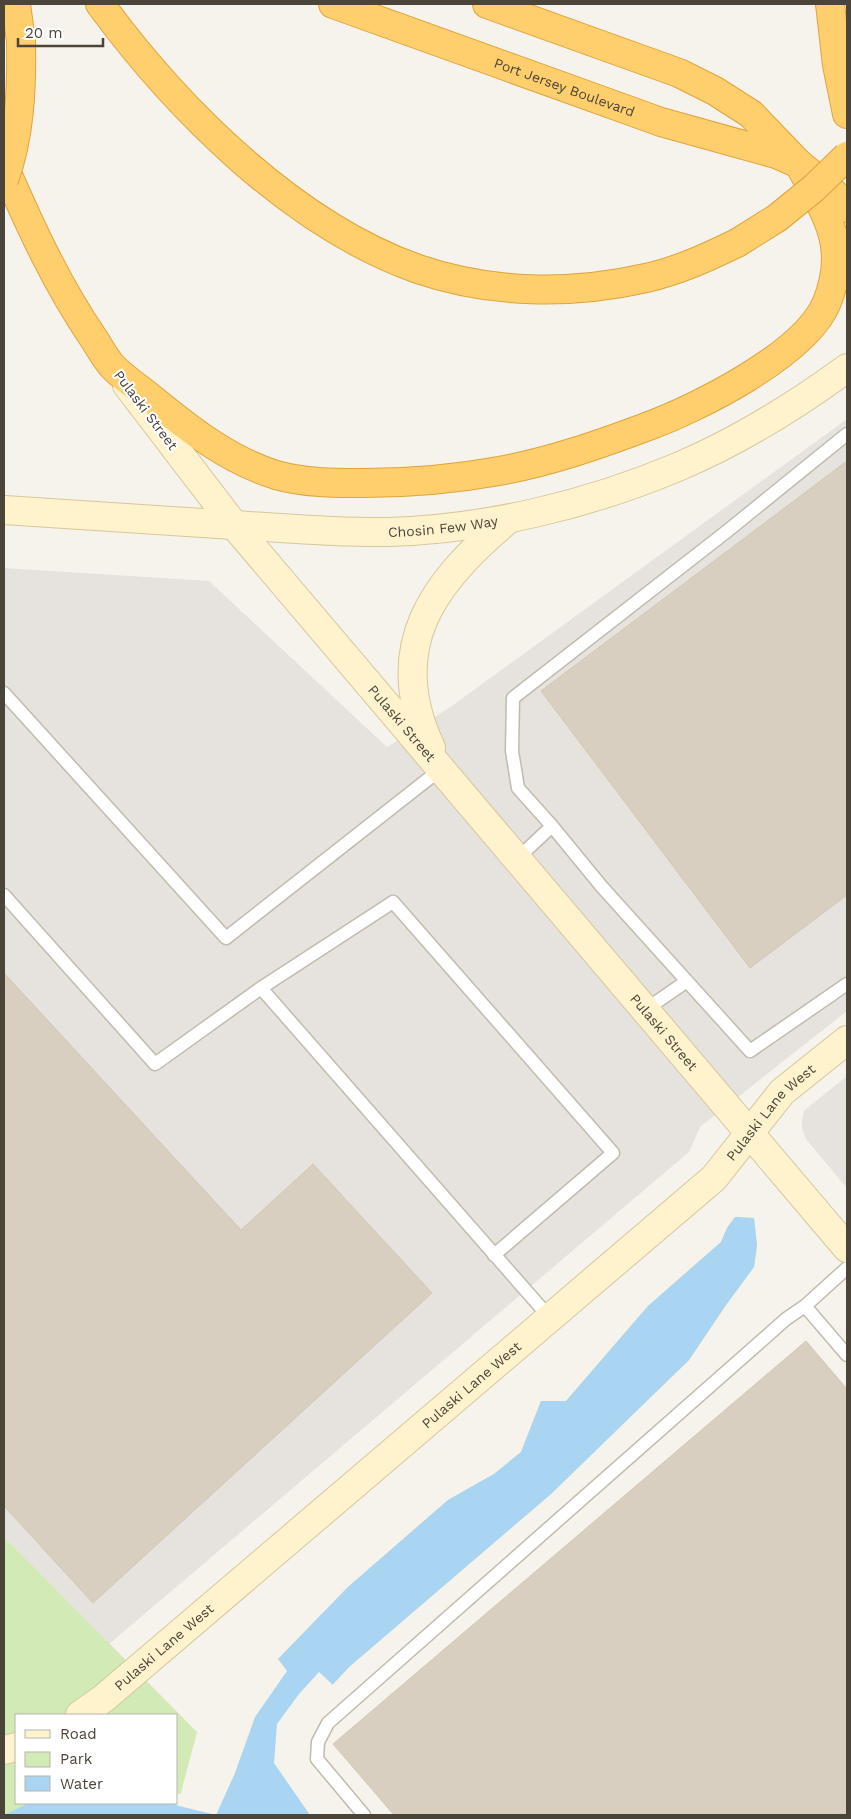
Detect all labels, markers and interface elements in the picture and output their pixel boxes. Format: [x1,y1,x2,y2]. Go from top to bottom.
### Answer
scale bar [18,15,102,47]
text: 20 m [25,24,63,42]
street label: Port Jersey Boulevard [492,55,637,120]
street label: Pulaski Street [111,367,181,453]
street label: Chosin Few Way [388,512,500,540]
street label: Pulaski Street [365,682,439,765]
street label: Pulaski Street [627,990,701,1074]
street label: Pulaski Lane West [723,1061,818,1164]
street label: Pulaski Lane West [418,1338,524,1432]
street label: Pulaski Lane West [111,1600,217,1694]
legend [15,1714,178,1804]
text: Road [60,1725,97,1743]
text: Park [60,1750,93,1768]
text: Water [60,1775,103,1793]

